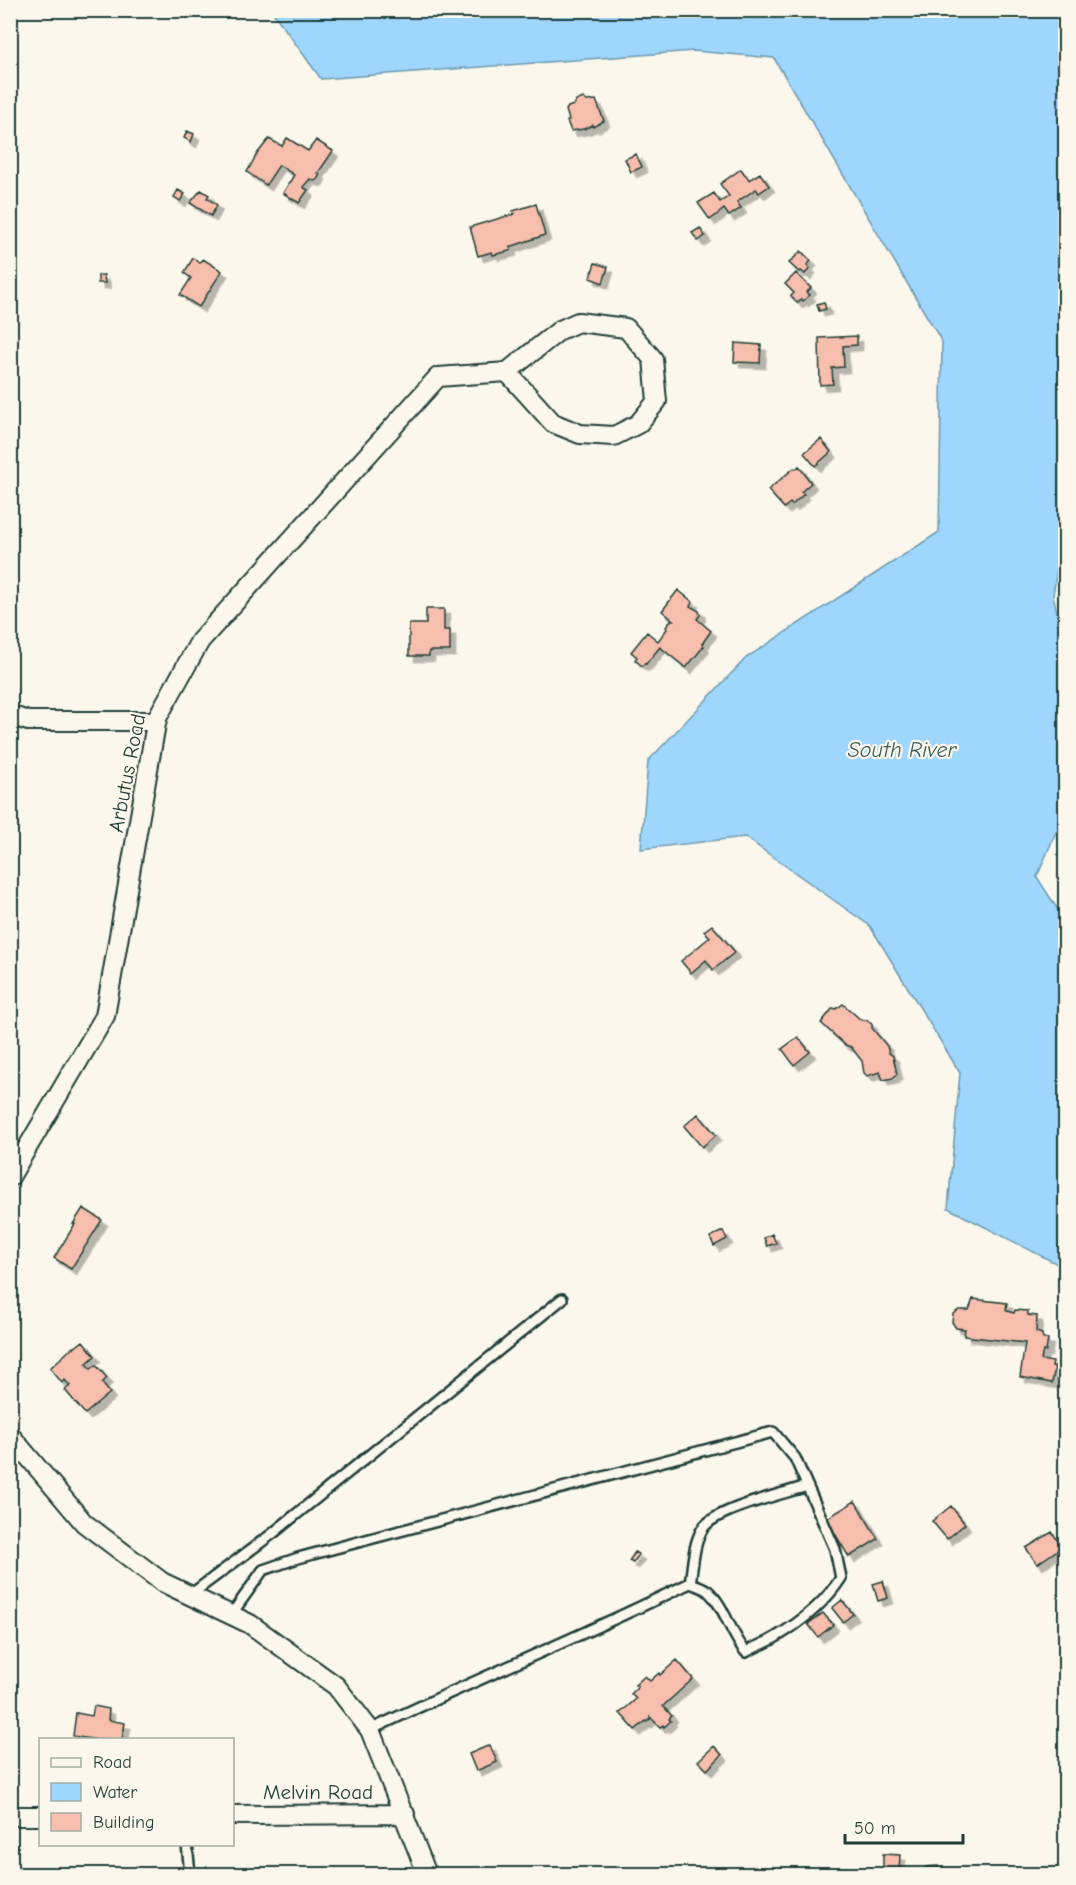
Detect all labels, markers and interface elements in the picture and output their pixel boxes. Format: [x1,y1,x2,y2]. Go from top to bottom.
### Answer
street label: Arbutus Road [104,712,150,834]
water label: South River [848,737,957,763]
legend [39,1738,234,1846]
text: Road [93,1752,132,1773]
street label: Melvin Road [263,1780,373,1804]
text: Water [93,1782,138,1803]
scale bar [845,1807,964,1845]
text: Building [93,1812,155,1833]
text: 50 m [854,1818,896,1839]

